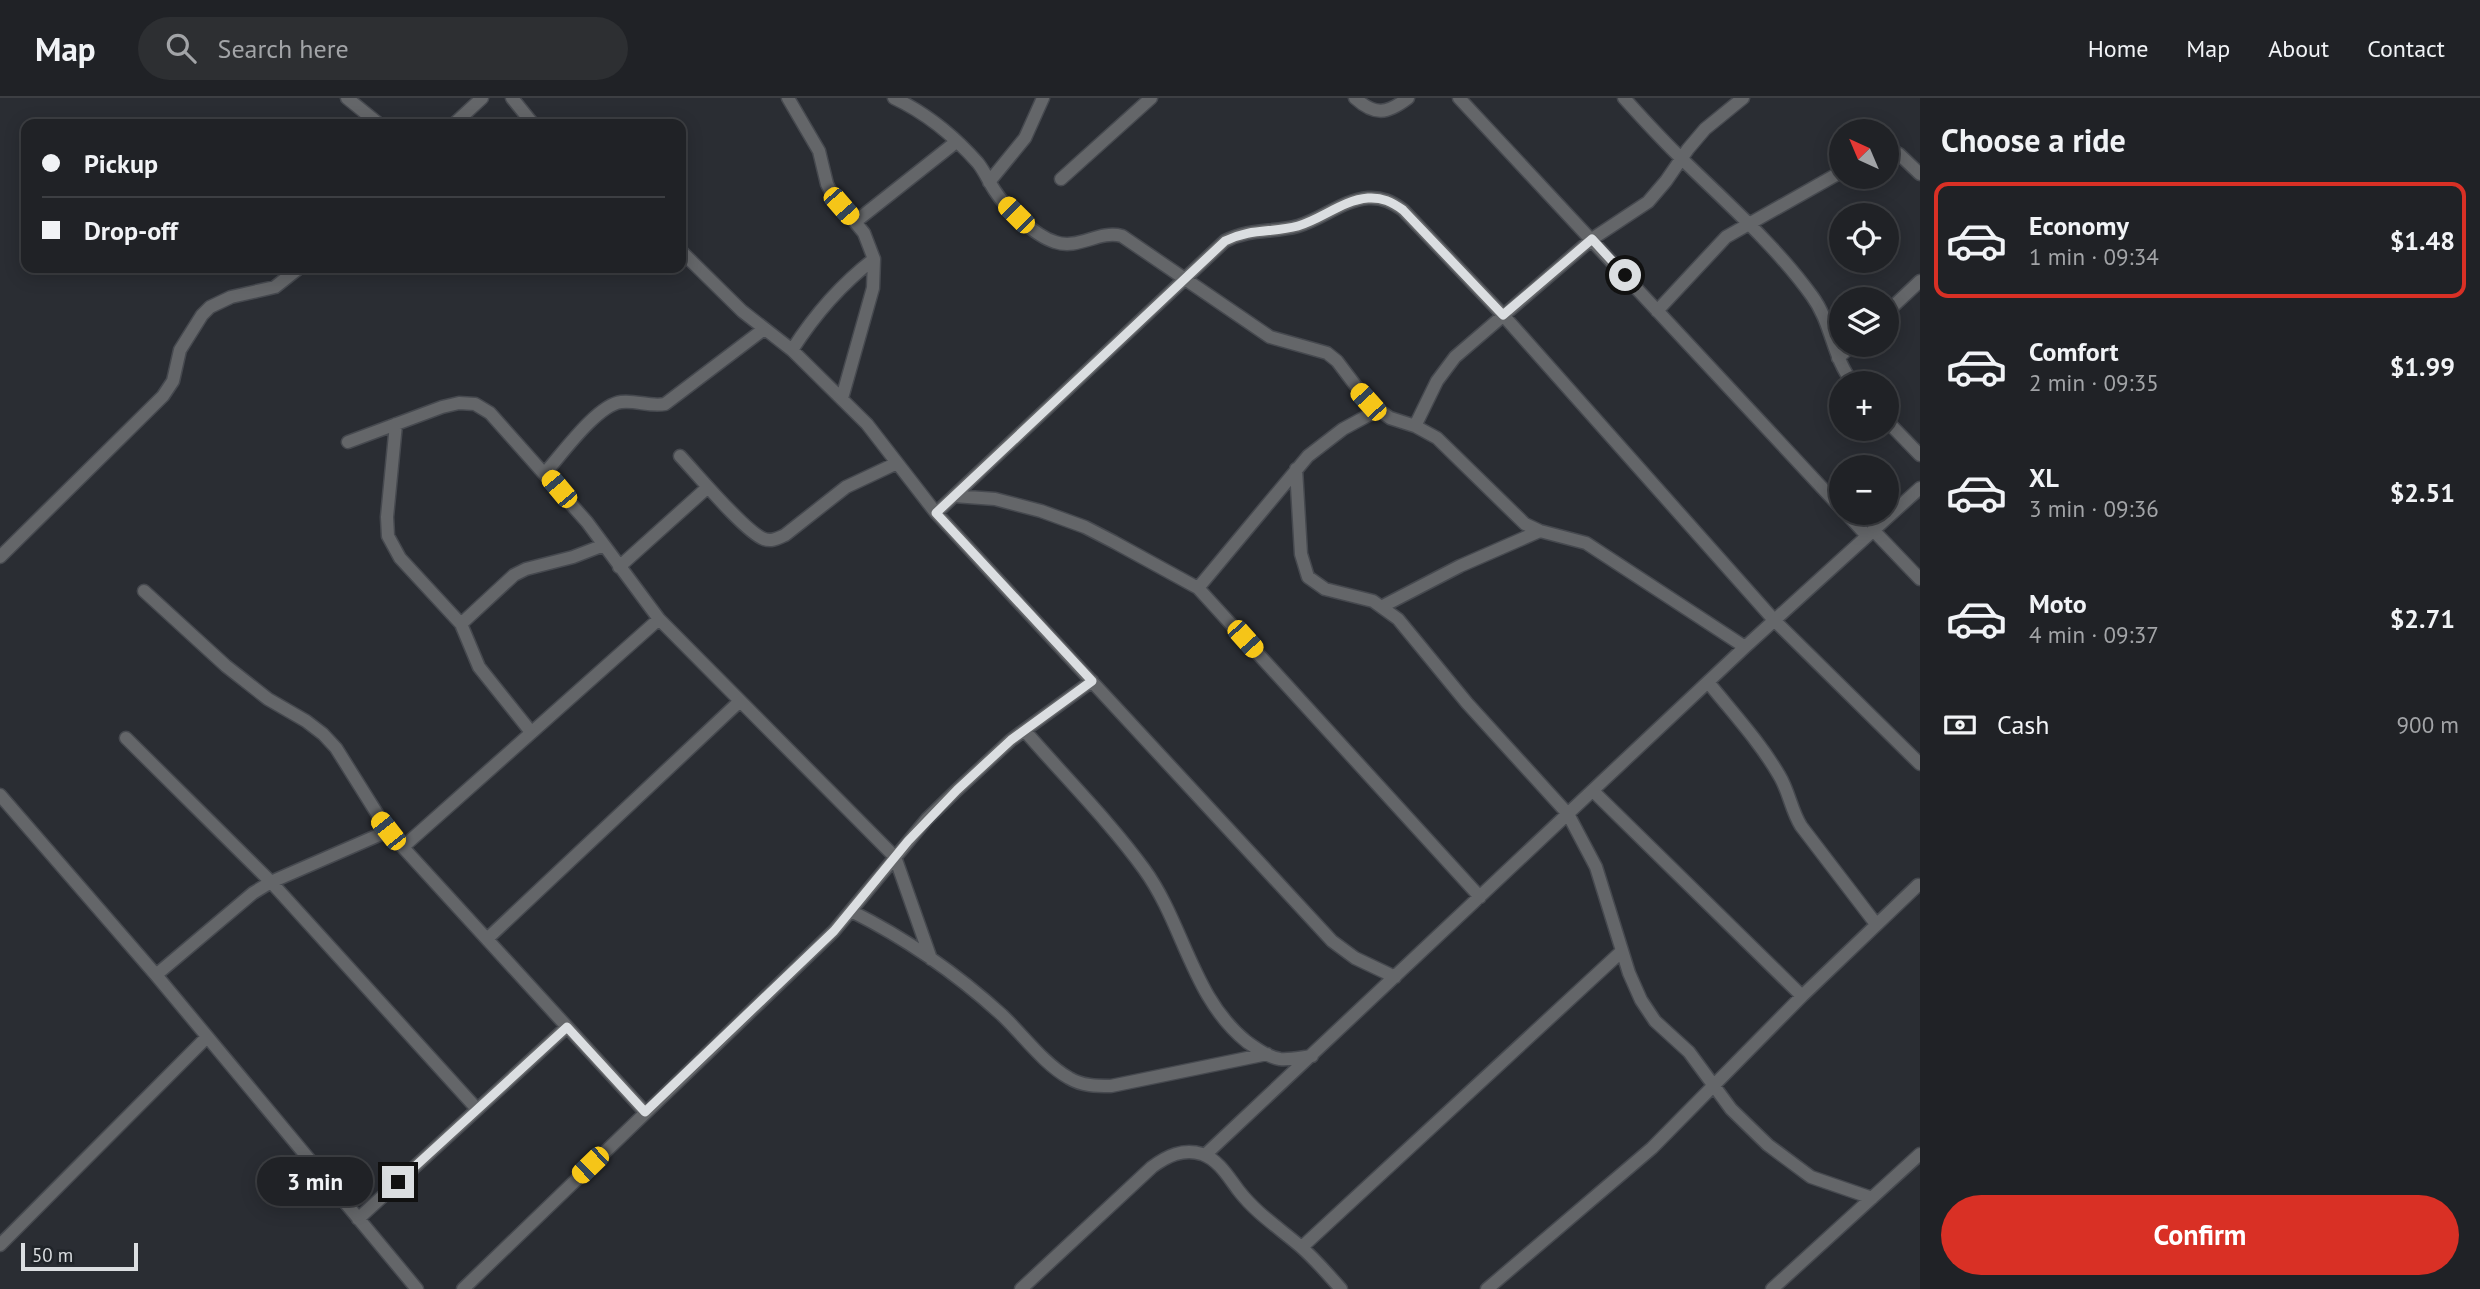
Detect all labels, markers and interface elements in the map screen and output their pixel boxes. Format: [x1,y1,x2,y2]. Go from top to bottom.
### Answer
search box [138,17,628,80]
text: Map [35,27,96,70]
icon: search [162,29,200,67]
text: Search here [218,32,349,65]
text: Home [2088,33,2148,64]
text: Map [2186,33,2230,64]
text: About [2268,33,2329,64]
text: Contact [2367,33,2445,64]
north arrow [1829,119,1899,189]
map controls [1829,119,1899,525]
text: Choose a ride [1941,119,2126,161]
text: Pickup [84,147,158,180]
car [820,183,863,229]
car [994,193,1039,237]
button: locate [1829,203,1899,273]
icon: car [1945,209,2008,272]
text: Economy [2029,209,2129,242]
text: Drop-off [84,214,178,247]
text: $1.48 [2390,224,2455,257]
text: 1 min · 09:34 [2029,242,2159,271]
route start [1609,259,1641,291]
button: layers [1829,287,1899,357]
icon: car [1945,335,2008,398]
text: Comfort [2029,335,2119,368]
text: $1.99 [2390,350,2455,383]
text: 2 min · 09:35 [2029,368,2159,397]
button: + [1829,371,1899,441]
car [1347,379,1390,425]
button: − [1829,455,1899,525]
icon: car [1945,461,2008,524]
text: XL [2029,461,2059,494]
car [538,466,581,512]
text: $2.51 [2390,476,2455,509]
text: 3 min · 09:36 [2029,494,2159,523]
icon: car [1945,587,2008,650]
text: Moto [2029,587,2087,620]
text: $2.71 [2390,602,2455,635]
car [1224,616,1267,662]
text: 4 min · 09:37 [2029,620,2159,649]
icon: cash [1941,706,1979,744]
text: Cash [1997,708,2049,741]
text: 900 m [2397,710,2459,739]
car [367,808,410,854]
car [568,1143,613,1187]
callout: 3 min [258,1158,374,1206]
route end [382,1166,414,1198]
text: 3 min [287,1167,343,1196]
button: Confirm [1941,1195,2459,1275]
scale bar [21,1240,138,1272]
text: 50 m [32,1243,73,1267]

